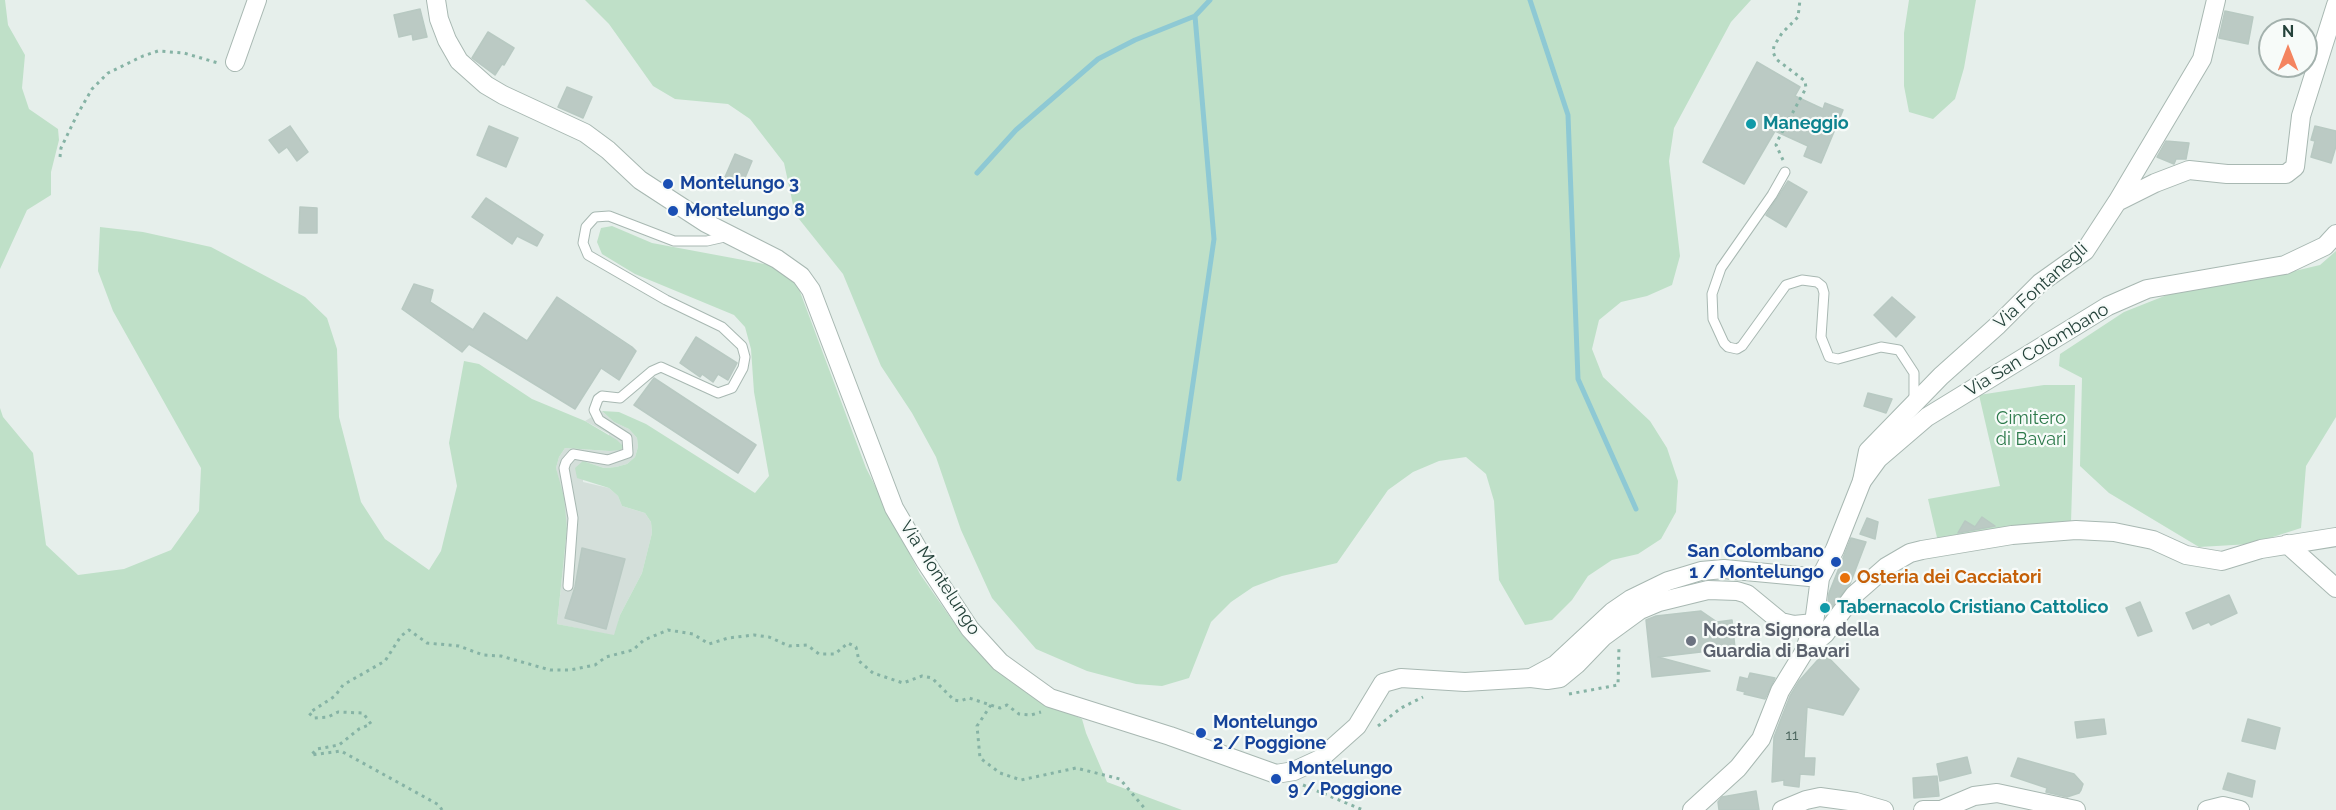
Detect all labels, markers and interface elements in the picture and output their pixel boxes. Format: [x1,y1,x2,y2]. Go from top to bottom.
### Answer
north arrow [2258,18,2318,78]
text: N [2282,22,2294,41]
place label: Maneggio [1763,113,1849,135]
marker: Maneggio [1744,117,1758,131]
place label: Montelungo 3 [680,173,799,195]
marker: Montelungo 3 [661,177,675,191]
place label: Montelungo 8 [685,200,805,222]
marker: Montelungo 8 [666,204,680,218]
street label: Via Fontanegli [1990,238,2092,334]
street label: Via San Colombano [1961,299,2113,401]
park label: Cimitero di Bavari [1996,408,2066,450]
street label: Via Montelungo [895,517,985,639]
place label: San Colombano 1 / Montelungo [1687,541,1824,584]
marker: San Colombano 1 / Montelungo [1829,555,1843,569]
place label: Osteria dei Cacciatori [1857,567,2041,589]
marker: Osteria dei Cacciatori [1838,571,1852,585]
place label: Tabernacolo Cristiano Cattolico [1837,597,2108,619]
marker: Tabernacolo Cristiano Cattolico [1818,601,1832,615]
place label: Nostra Signora della Guardia di Bavari [1703,620,1879,662]
marker: Nostra Signora della Guardia di Bavari [1684,634,1698,648]
place label: Montelungo 2 / Poggione [1213,712,1326,754]
marker: Montelungo 2 / Poggione [1194,726,1208,740]
house number: 11 [1786,726,1798,744]
place label: Montelungo 9 / Poggione [1288,758,1402,800]
marker: Montelungo 9 / Poggione [1269,772,1283,786]

